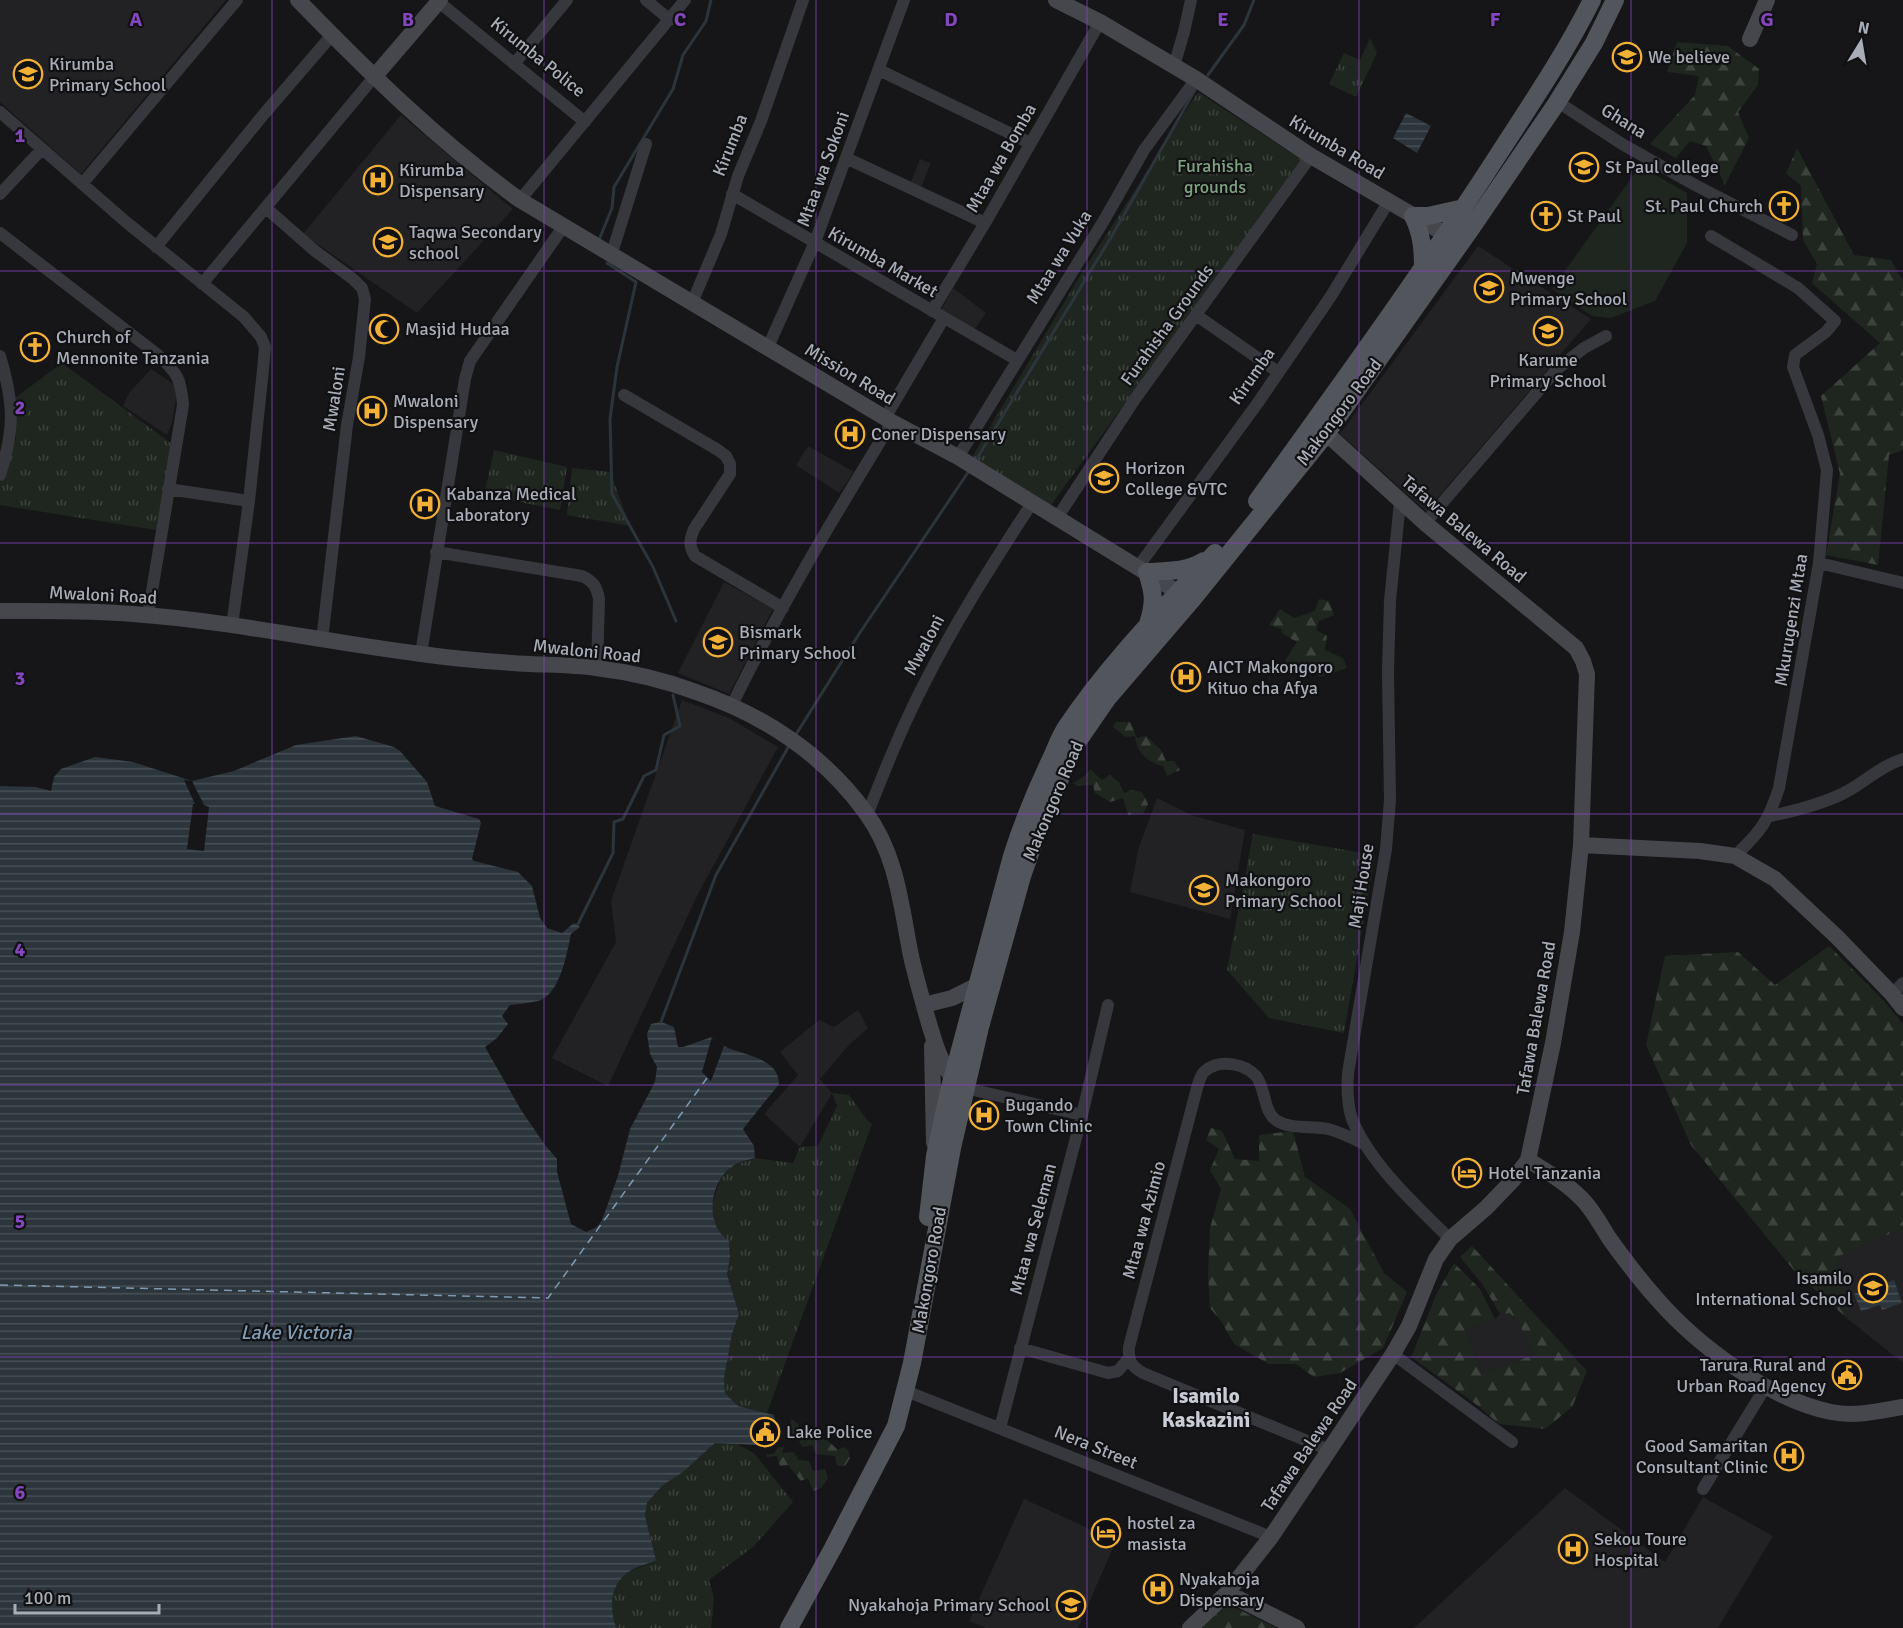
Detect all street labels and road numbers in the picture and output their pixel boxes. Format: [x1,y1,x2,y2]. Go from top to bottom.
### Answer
street label: Kirumba Police [486,12,590,102]
street label: Ghana [1597,99,1651,143]
street label: Mtaa wa Bomba [961,100,1041,216]
street label: Mtaa wa Sokoni [792,108,854,230]
street label: Kirumba Road [1285,110,1389,184]
street label: Kirumba [708,111,752,179]
street label: Mtaa wa Vuka [1021,206,1097,308]
street label: Kirumba Market [824,222,942,302]
street label: Furahisha Grounds [1116,260,1218,390]
street label: Mission Road [801,338,899,410]
street label: Kirumba [1224,343,1280,409]
street label: Makongoro Road [1292,354,1386,470]
street label: Mwaloni [318,365,350,433]
street label: Tafawa Balewa Road [1397,470,1531,588]
street label: Mkurugenzi Mtaa [1770,552,1812,688]
street label: Mwaloni Road [48,581,158,609]
street label: Mwaloni [899,611,949,679]
street label: Mwaloni Road [532,634,642,668]
street label: Makongoro Road [1018,738,1088,864]
street label: Maji House [1343,842,1379,930]
street label: Tafawa Balewa Road [1512,939,1560,1097]
street label: Mtaa wa Azimio [1118,1158,1170,1282]
street label: Mtaa wa Seleman [1005,1161,1061,1297]
street label: Makongoro Road [907,1205,951,1335]
street label: Tafawa Balewa Road [1256,1374,1362,1516]
street label: Nera Street [1051,1420,1141,1474]

